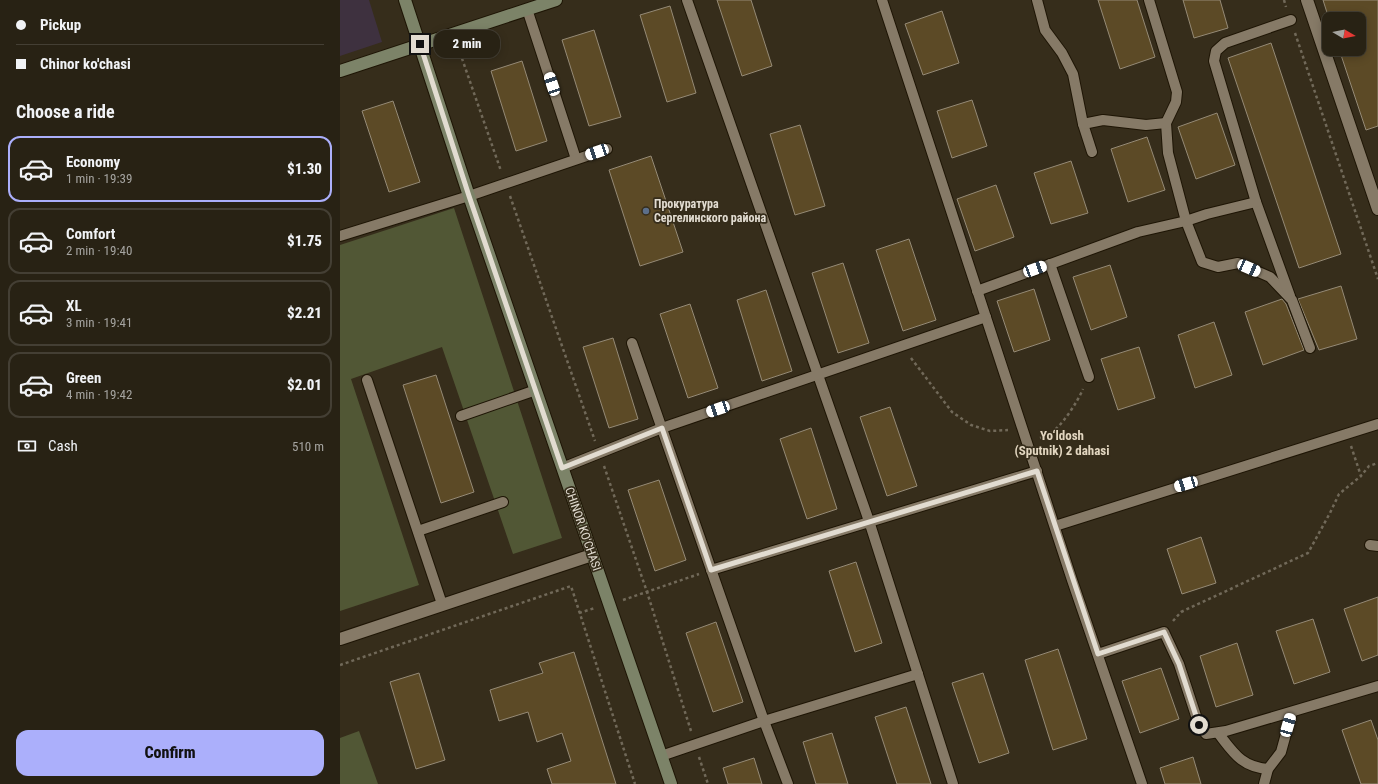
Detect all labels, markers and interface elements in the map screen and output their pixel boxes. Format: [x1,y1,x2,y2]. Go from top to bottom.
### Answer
north arrow [1322,12,1366,56]
map controls [1322,12,1366,56]
text: Pickup [40,16,81,34]
callout: 2 min [434,30,500,58]
route end [411,35,429,53]
text: 2 min [453,36,481,51]
text: Chinor ko'chasi [40,55,131,73]
car [543,71,561,97]
text: Choose a ride [16,101,115,122]
car [584,142,610,162]
icon: car [18,151,54,187]
text: Economy [66,153,120,171]
text: $1.30 [287,160,322,178]
text: 1 min · 19:39 [66,171,132,186]
place label: Прокуратура Сергелинского района [654,197,766,225]
marker: Прокуратура Сергелинского района [641,206,651,216]
icon: car [18,223,54,259]
text: Comfort [66,225,115,243]
text: $1.75 [287,232,322,250]
text: 2 min · 19:40 [66,243,132,258]
car [1236,258,1262,278]
car [1022,259,1048,279]
icon: car [18,295,54,331]
text: XL [66,297,82,315]
text: $2.21 [287,304,322,322]
text: 3 min · 19:41 [66,315,132,330]
icon: car [18,367,54,403]
text: Green [66,369,101,387]
text: $2.01 [287,376,322,394]
text: 4 min · 19:42 [66,387,132,402]
car [705,399,731,419]
district label: Yo‘ldosh (Sputnik) 2 dahasi [1015,428,1109,458]
icon: cash [16,435,38,457]
text: Cash [48,437,78,455]
text: 510 m [292,439,324,454]
car [1173,475,1199,493]
street label: CHINOR KO'CHASI [562,486,604,572]
car [1279,712,1297,738]
route start [1190,716,1208,734]
button: Confirm [16,730,324,776]

